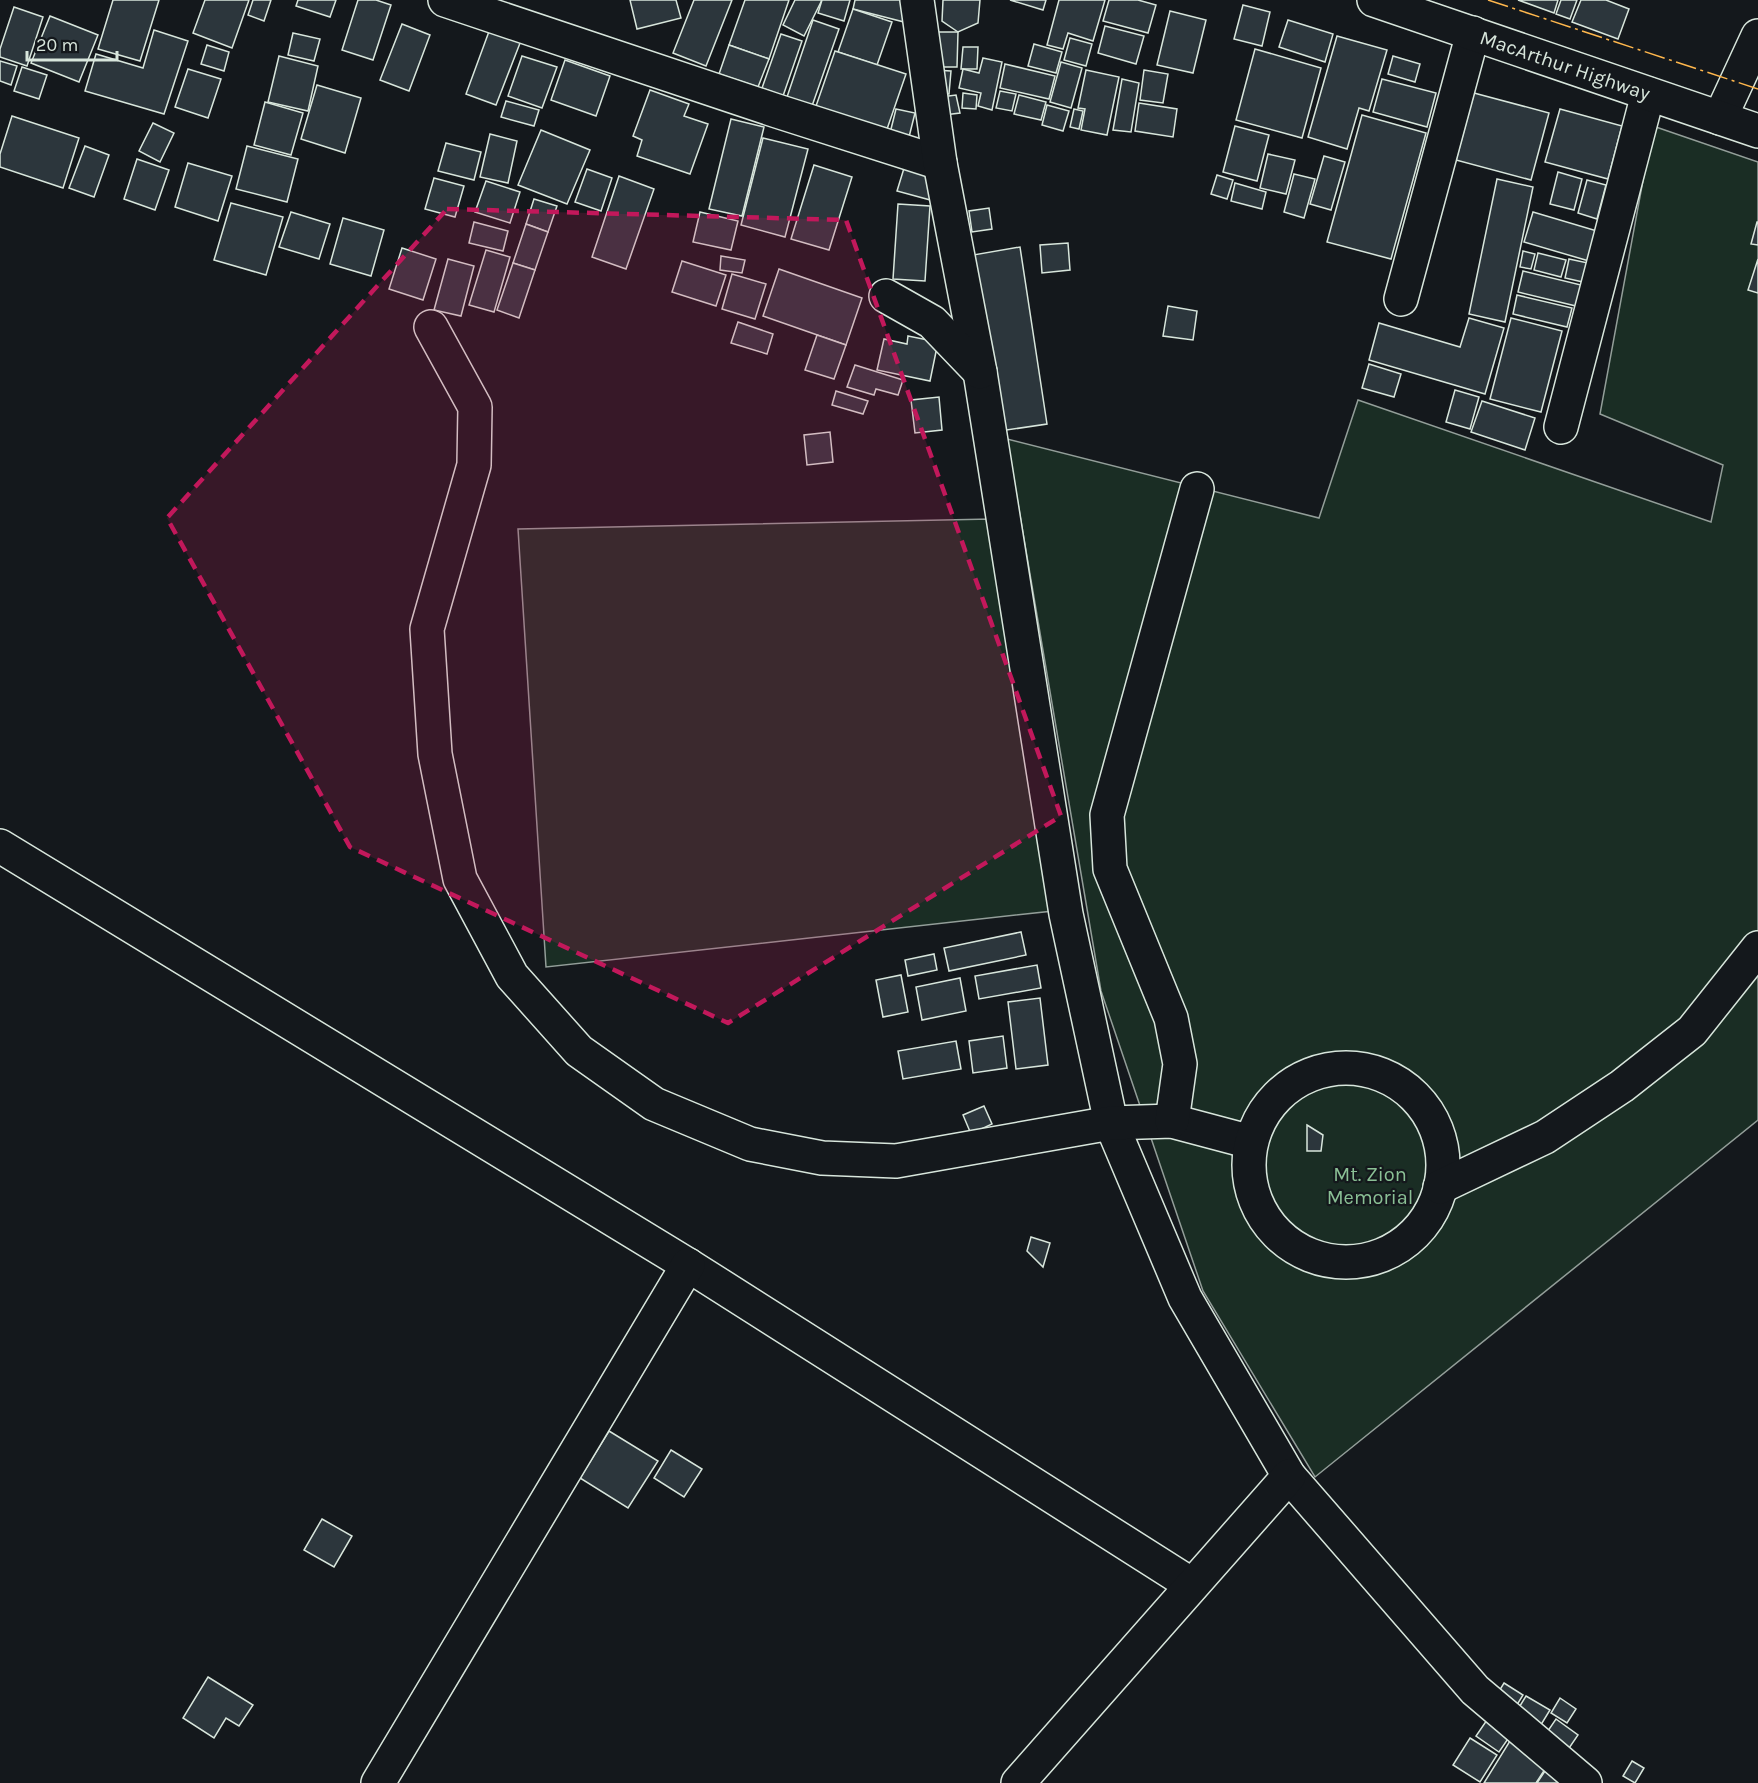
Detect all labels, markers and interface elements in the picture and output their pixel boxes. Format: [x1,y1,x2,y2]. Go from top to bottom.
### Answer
scale bar [27,24,117,62]
street label: MacArthur Highway [1477,26,1653,105]
text: 20 m [36,34,78,56]
park label: Mt. Zion Memorial [1327,1163,1413,1209]

